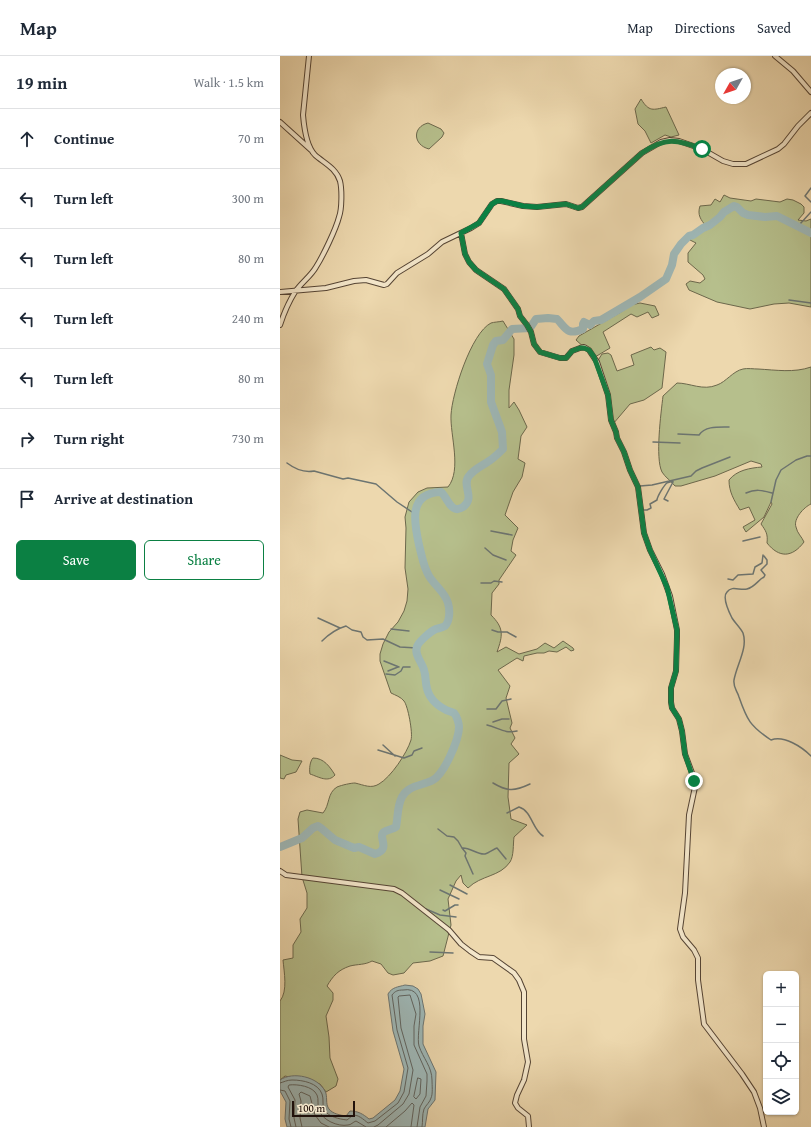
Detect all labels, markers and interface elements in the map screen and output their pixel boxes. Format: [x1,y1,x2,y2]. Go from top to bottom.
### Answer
text: Map [20,14,57,42]
text: Map [627,18,653,38]
text: Directions [675,18,735,38]
text: Saved [757,18,791,38]
north arrow [715,68,751,104]
text: 19 min [16,70,67,95]
text: Walk · 1.5 km [193,73,264,92]
icon: ahead [16,128,38,150]
text: Continue [54,128,115,149]
text: 70 m [238,129,264,148]
route start [693,140,711,158]
icon: left [16,188,38,210]
text: Turn left [54,188,113,209]
text: 300 m [232,189,264,208]
icon: left [16,248,38,270]
text: Turn left [54,248,113,269]
text: 80 m [238,249,264,268]
icon: left [16,308,38,330]
text: Turn left [54,308,113,329]
text: 240 m [232,309,264,328]
icon: left [16,368,38,390]
text: Turn left [54,368,113,389]
text: 80 m [238,369,264,388]
icon: right [16,428,38,450]
text: Turn right [54,428,125,449]
text: 730 m [232,429,264,448]
icon: arrive [16,488,38,510]
text: Arrive at destination [54,488,193,509]
button: Save [16,540,136,580]
button: Share [144,540,264,580]
route end [685,772,703,790]
map controls [763,971,799,1115]
button: + [763,971,799,1007]
button: − [763,1007,799,1043]
button: locate [763,1043,799,1079]
button: layers [763,1079,799,1115]
scale bar [292,1099,355,1118]
text: 100 m [298,1100,325,1116]

